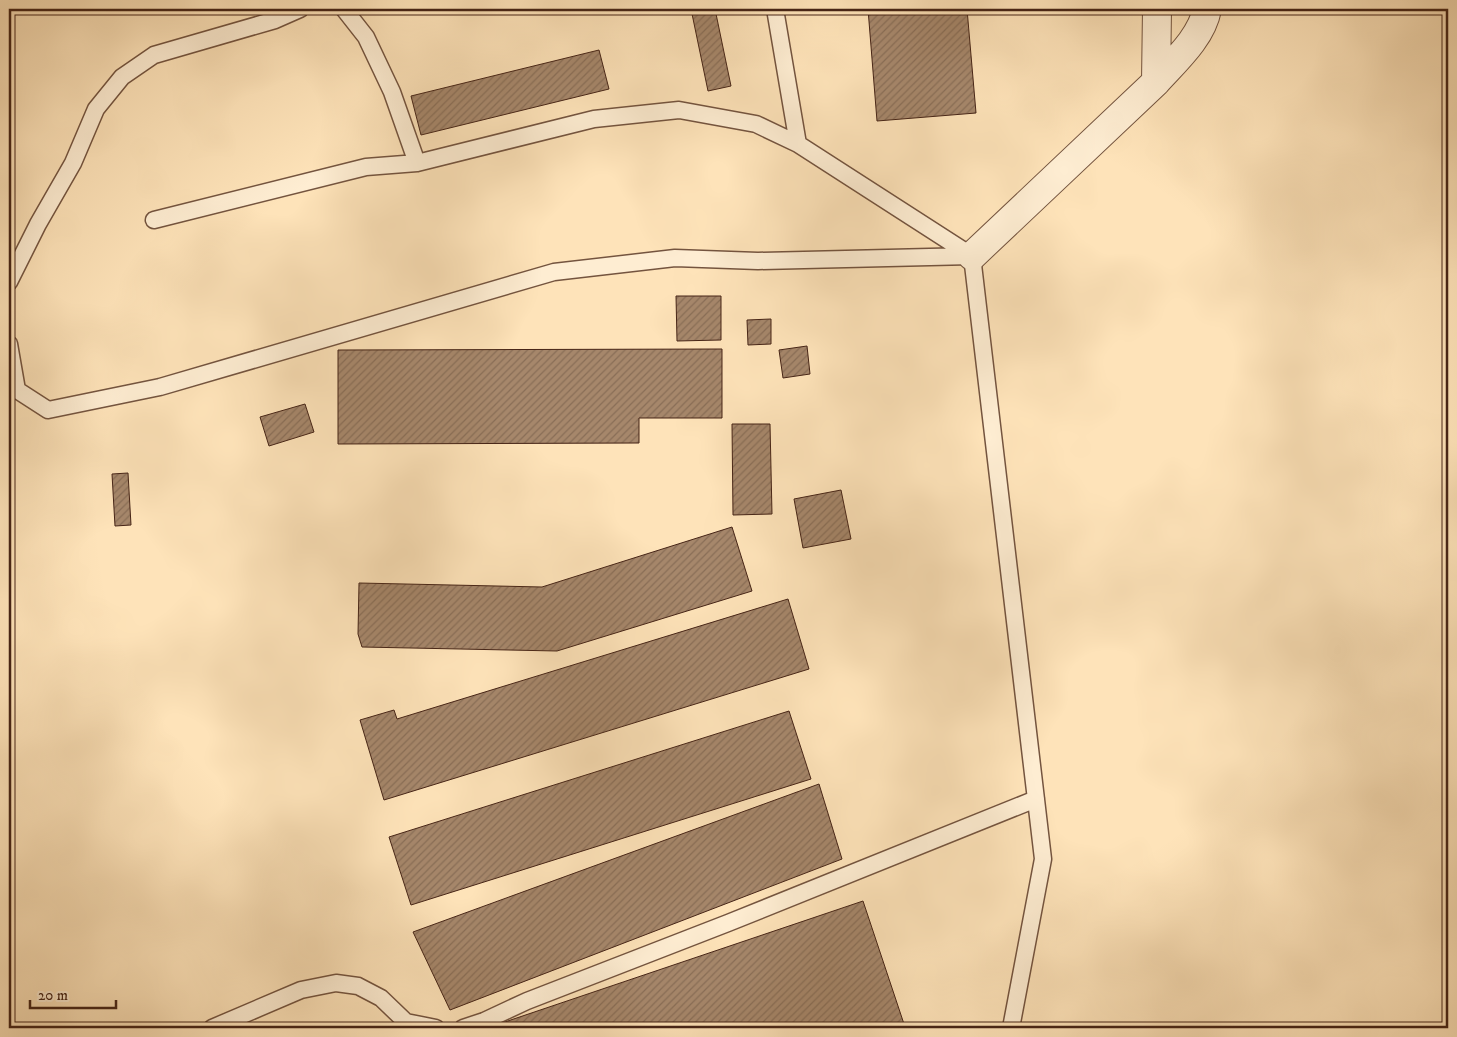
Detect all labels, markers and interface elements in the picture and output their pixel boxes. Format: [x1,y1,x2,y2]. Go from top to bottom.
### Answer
scale bar [30,977,116,1009]
text: 20 m [38,986,68,1005]

